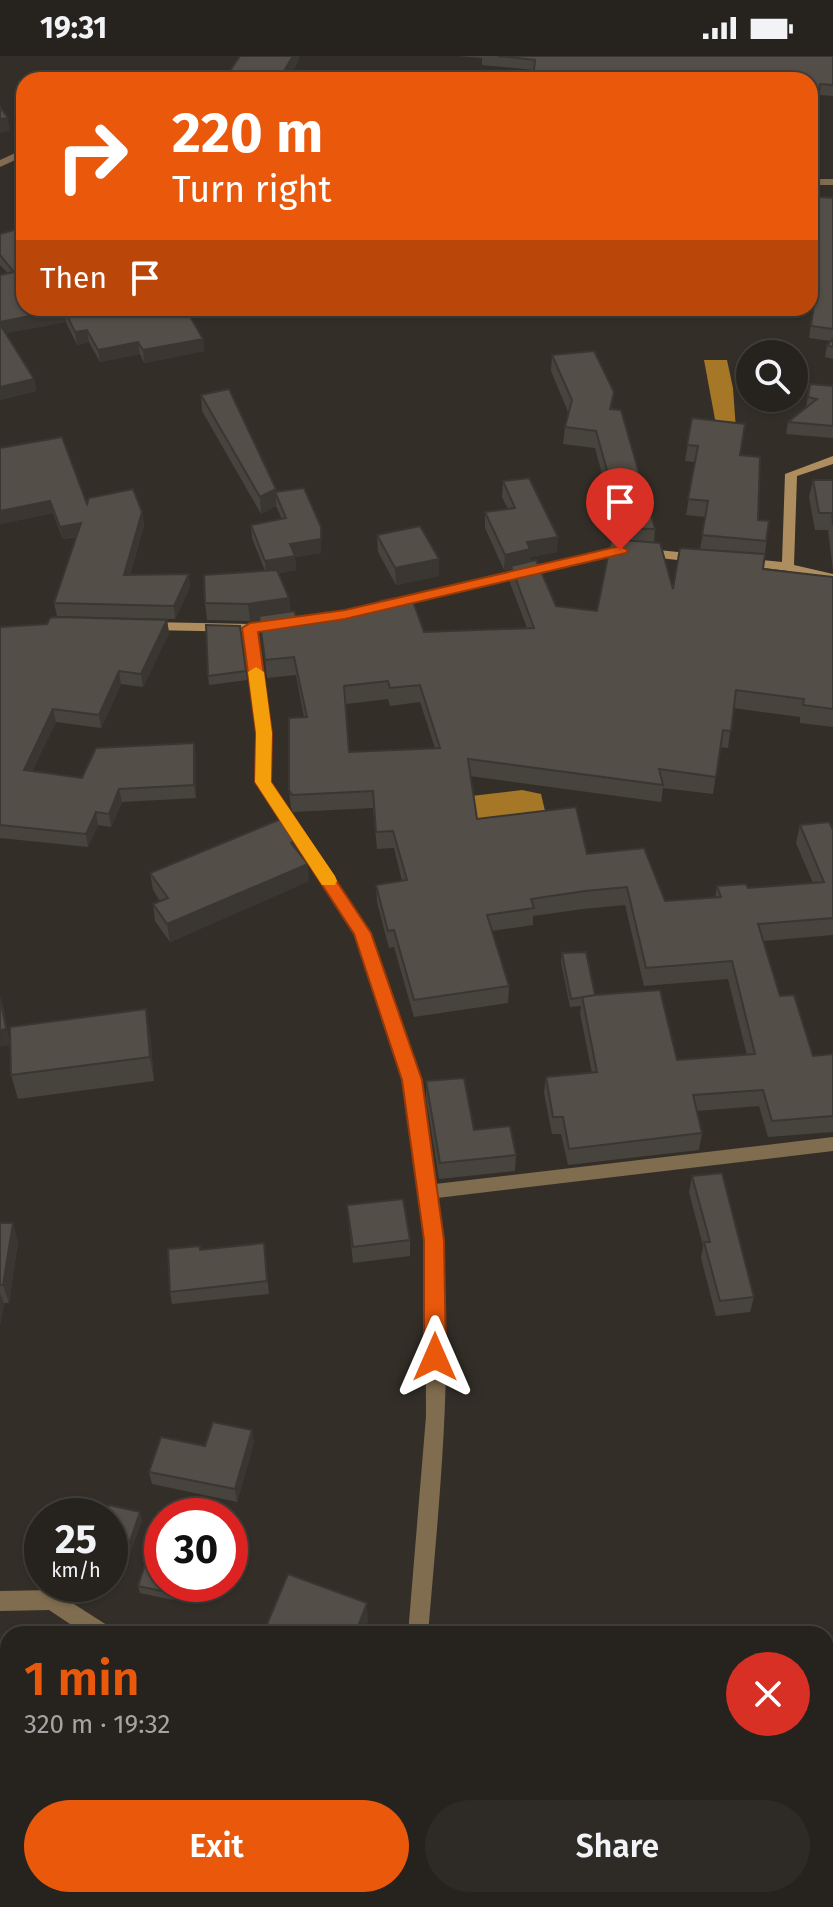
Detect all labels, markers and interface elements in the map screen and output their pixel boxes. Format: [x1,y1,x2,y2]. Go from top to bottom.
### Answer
text: 19:31 [40,10,107,46]
text: 220 m [172,100,323,167]
icon: right [40,104,144,208]
text: Turn right [172,168,332,212]
icon: arrive [123,256,167,300]
text: Then [40,260,107,296]
map controls [736,340,808,412]
button: search [736,340,808,412]
pin [586,468,654,550]
icon: arrive [598,480,642,524]
position arrow [393,1315,477,1399]
speed limit sign: 30 [144,1498,248,1602]
text: 25 [55,1516,97,1564]
text: km/h [51,1558,101,1582]
text: 1 min [24,1650,140,1708]
button: close [726,1652,810,1736]
text: 320 m · 19:32 [24,1709,170,1740]
button: Exit [24,1800,409,1892]
button: Share [425,1800,810,1892]

